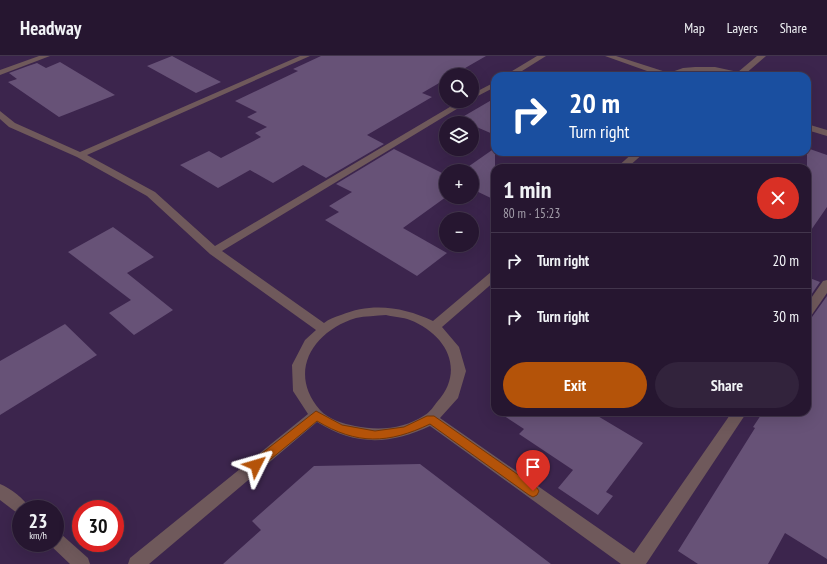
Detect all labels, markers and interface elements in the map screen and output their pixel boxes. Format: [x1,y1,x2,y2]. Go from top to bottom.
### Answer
text: Headway [20,16,81,40]
text: Map [684,19,705,37]
text: Layers [727,19,758,37]
text: Share [780,19,807,37]
map controls [439,68,479,252]
button: search [439,68,479,108]
text: 20 m [569,84,620,121]
icon: right [503,88,555,140]
button: layers [439,116,479,156]
text: Turn right [569,120,629,143]
button: + [439,164,479,204]
text: 1 min [503,174,551,205]
button: close [757,177,799,219]
text: 80 m · 15:23 [503,205,560,222]
button: − [439,212,479,252]
icon: right [503,250,525,272]
text: Turn right [537,251,589,270]
text: 20 m [773,251,799,270]
icon: right [503,306,525,328]
text: Turn right [537,307,589,326]
text: 30 m [773,307,799,326]
button: Exit [503,362,647,408]
button: Share [655,362,799,408]
position arrow [235,444,277,486]
pin [516,450,550,491]
icon: arrive [522,456,544,478]
speed limit sign: 30 [72,500,124,552]
text: 23 [28,508,48,534]
text: km/h [29,529,47,542]

